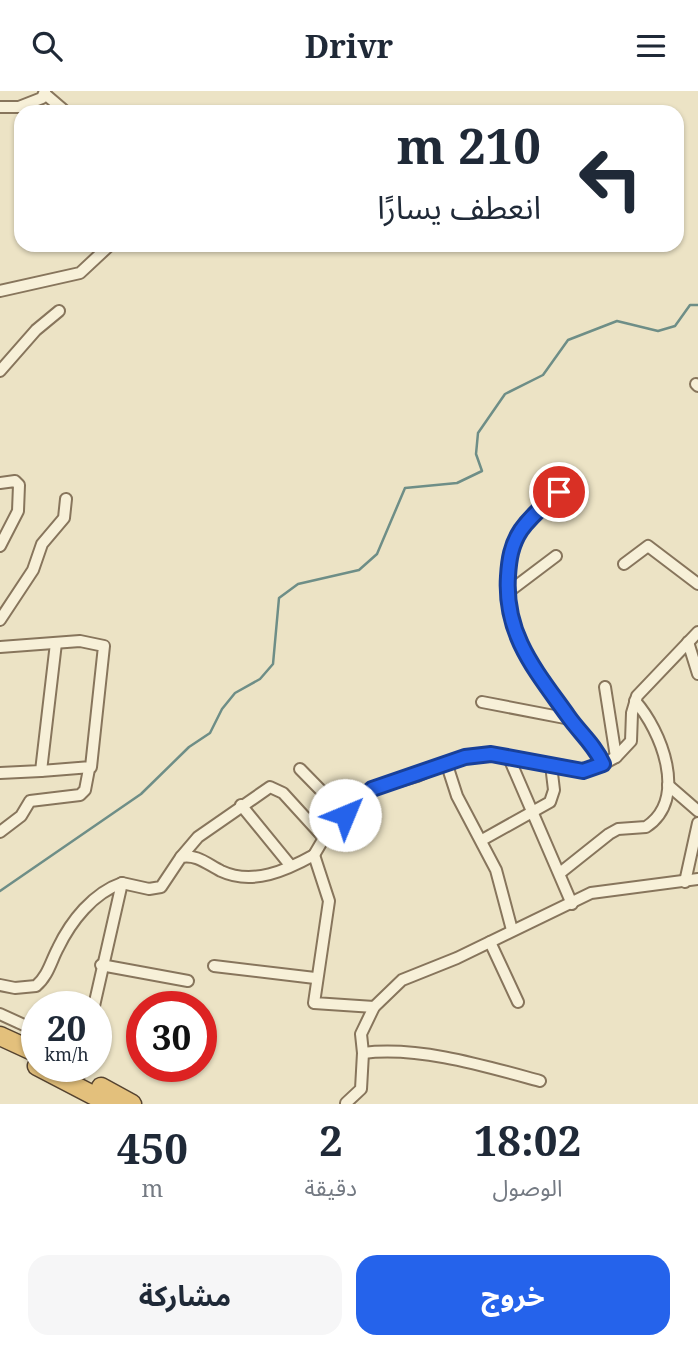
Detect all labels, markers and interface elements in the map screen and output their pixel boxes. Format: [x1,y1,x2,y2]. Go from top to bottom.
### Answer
text: Drivr [305,24,393,67]
icon: search [28,27,66,65]
icon: menu [632,27,670,65]
text: 210 m [397,112,541,178]
icon: left [565,133,656,224]
text: انعطف يسارًا [377,185,541,228]
pin [529,462,589,522]
icon: arrive [540,473,578,511]
position arrow [308,778,382,852]
speed limit sign: 30 [126,991,217,1082]
text: 20 [47,1004,86,1051]
text: km/h [44,1042,89,1066]
text: 2 [319,1111,343,1168]
text: 18:02 [474,1111,581,1168]
text: 450 [117,1119,188,1176]
text: دقيقة [305,1171,357,1203]
text: الوصول [493,1171,562,1203]
text: m [141,1172,163,1204]
button: مشاركة [28,1255,342,1335]
button: خروج [356,1255,670,1335]

